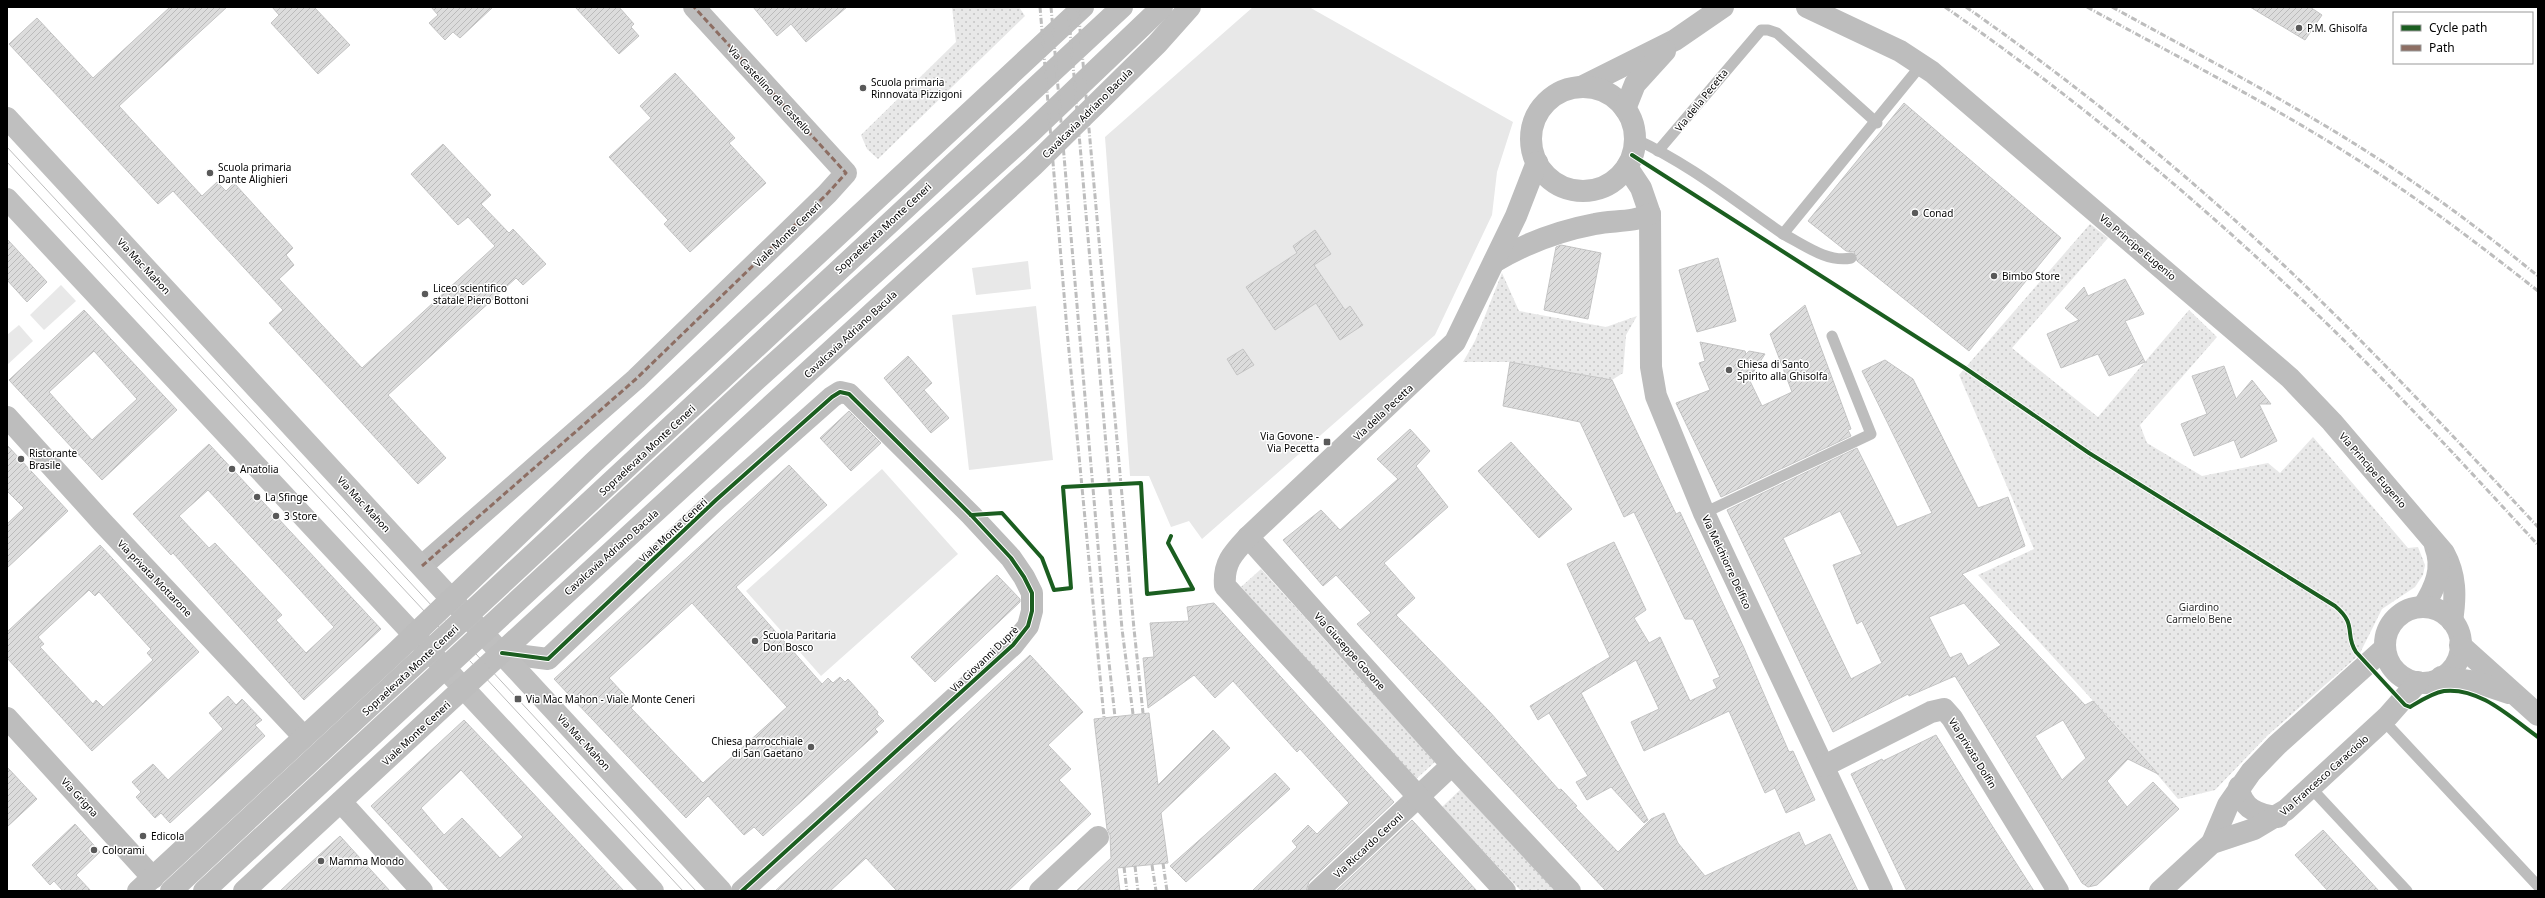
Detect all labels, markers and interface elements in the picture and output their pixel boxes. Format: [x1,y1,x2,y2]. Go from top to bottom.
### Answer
legend [2393,12,2533,64]
text: Cycle path [2429,19,2487,36]
place label: P.M. Ghisolfa [2307,21,2367,35]
marker: P.M. Ghisolfa [2294,23,2304,33]
text: Path [2429,39,2455,56]
street label: Via Castellino da Castello [725,42,815,138]
street label: Cavalcavia Adriano Bacula [1039,65,1135,161]
street label: Via della Pecetta [1671,66,1731,134]
place label: Scuola primaria Rinnovata Pizzigoni [871,75,962,101]
marker: Scuola primaria Rinnovata Pizzigoni [858,83,868,93]
place label: Scuola primaria Dante Alighieri [218,160,291,186]
marker: Scuola primaria Dante Alighieri [205,168,215,178]
street label: Sopraelevata Monte Ceneri [832,180,934,276]
street label: Viale Monte Ceneri [750,198,824,270]
place label: Conad [1923,206,1953,220]
marker: Conad [1910,208,1920,218]
street label: Via Principe Eugenio [2097,211,2179,283]
street label: Via Mac Mahon [114,235,174,297]
place label: Bimbo Store [2002,269,2060,283]
marker: Bimbo Store [1989,271,1999,281]
place label: Liceo scientifico statale Piero Bottoni [433,281,528,307]
street label: Cavalcavia Adriano Bacula [800,287,900,381]
marker: Liceo scientifico statale Piero Bottoni [420,289,430,299]
place label: Chiesa di Santo Spirito alla Ghisolfa [1737,357,1828,383]
marker: Chiesa di Santo Spirito alla Ghisolfa [1724,365,1734,375]
street label: Via della Pecetta [1350,381,1416,443]
street label: Sopraelevata Monte Ceneri [596,402,698,498]
place label: Via Govone - Via Pecetta [1260,429,1319,455]
street label: Via Principe Eugenio [2336,429,2410,511]
marker: Via Govone - Via Pecetta [1322,437,1332,447]
place label: Ristorante Brasile [29,446,78,472]
marker: Ristorante Brasile [16,454,26,464]
place label: Anatolia [240,462,279,476]
marker: Anatolia [227,464,237,474]
street label: Via Mac Mahon [334,473,394,535]
place label: La Sfinge [265,490,308,504]
marker: La Sfinge [252,492,262,502]
street label: Viale Monte Ceneri [636,495,710,565]
street label: Cavalcavia Adriano Bacula [561,506,661,598]
place label: 3 Store [284,509,317,523]
marker: 3 Store [271,511,281,521]
street label: Via Melchiorre Delfico [1699,513,1755,611]
street label: Via privata Mottarone [115,536,196,620]
park label: Giardino Carmelo Bene [2166,600,2232,626]
street label: Via Giuseppe Govone [1311,609,1389,693]
street label: Sopraelevata Monte Ceneri [359,622,461,718]
street label: Via Giovanni Duprè [947,622,1021,695]
place label: Scuola Paritaria Don Bosco [763,628,836,654]
marker: Scuola Paritaria Don Bosco [750,636,760,646]
place label: Via Mac Mahon - Viale Monte Ceneri [526,692,695,706]
marker: Via Mac Mahon - Viale Monte Ceneri [513,694,523,704]
street label: Viale Monte Ceneri [379,698,453,768]
street label: Via Mac Mahon [554,711,614,773]
street label: Via privata Dolfin [1946,715,2000,791]
street label: Via Francesco Caracciolo [2277,731,2371,819]
place label: Chiesa parrocchiale di San Gaetano [711,734,803,760]
marker: Chiesa parrocchiale di San Gaetano [806,742,816,752]
street label: Via Grigna [58,774,102,820]
street label: Via Riccardo Ceroni [1330,809,1406,881]
place label: Edicola [151,829,184,843]
marker: Edicola [138,831,148,841]
place label: Colorami [102,843,144,857]
marker: Colorami [89,845,99,855]
place label: Mamma Mondo [329,854,404,868]
marker: Mamma Mondo [316,856,326,866]

